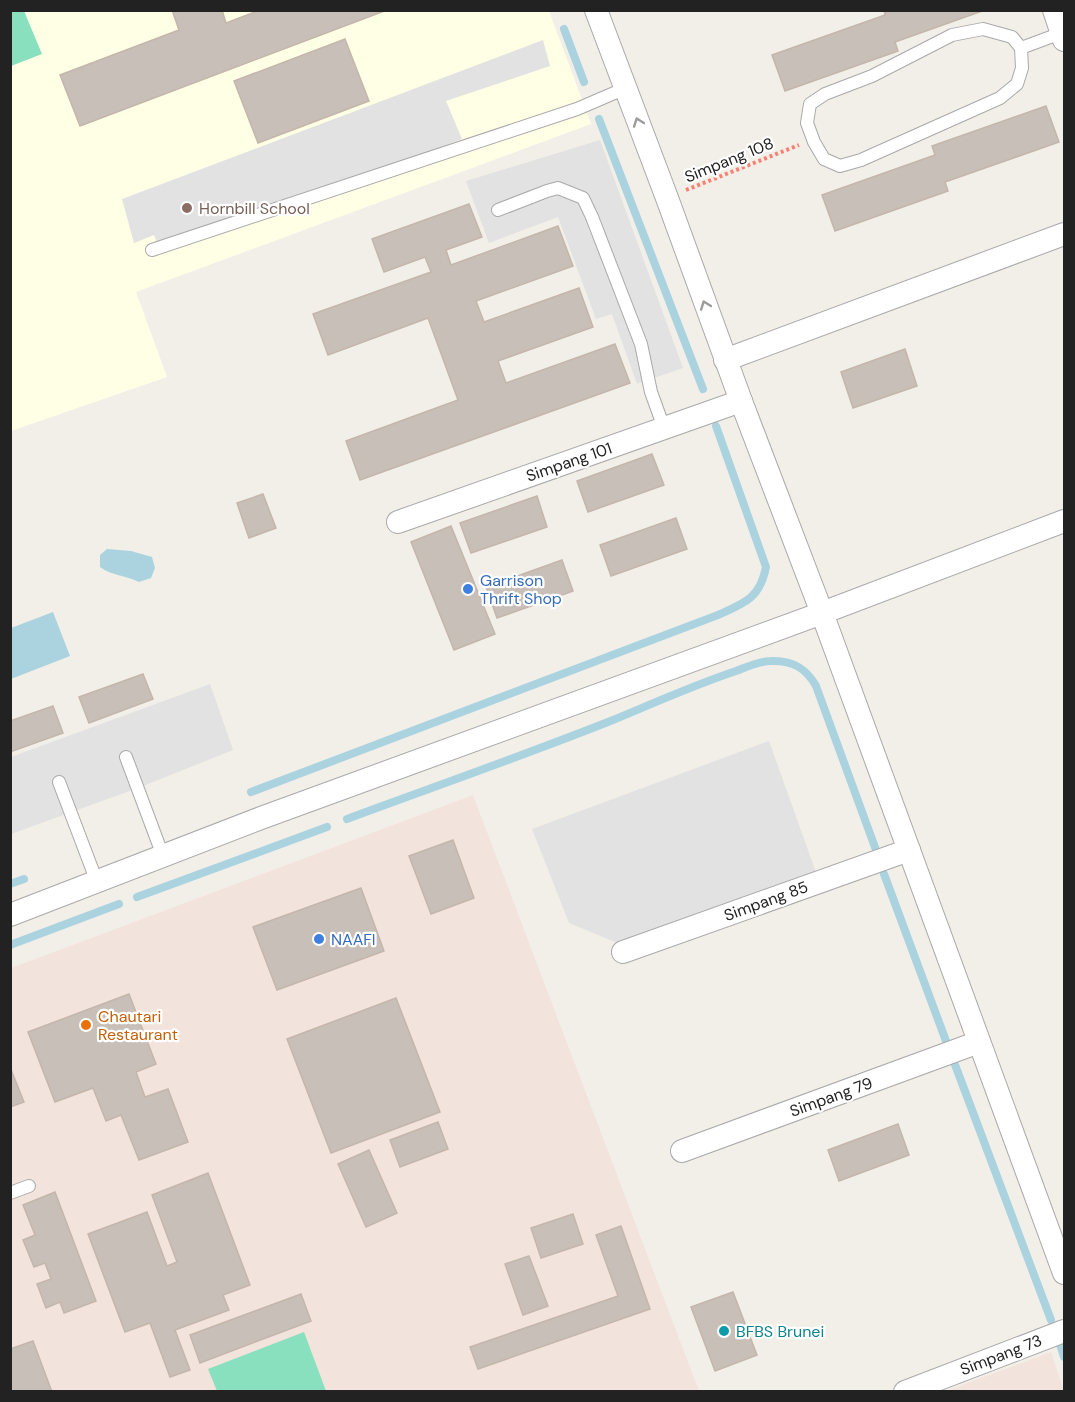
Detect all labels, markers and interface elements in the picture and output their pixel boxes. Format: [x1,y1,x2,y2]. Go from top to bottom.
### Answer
one-way arrow [633,117,646,128]
street label: Simpang 108 [681,133,777,187]
place label: Hornbill School [199,198,310,219]
marker: Hornbill School [180,201,194,215]
one-way arrow [700,300,713,311]
street label: Simpang 101 [523,438,615,486]
place label: Garrison Thrift Shop [480,570,562,609]
marker: Garrison Thrift Shop [461,582,475,596]
street label: Simpang 85 [721,876,811,926]
place label: NAAFI [331,929,376,950]
marker: NAAFI [312,932,326,946]
place label: Chautari Restaurant [98,1006,178,1045]
marker: Chautari Restaurant [79,1018,93,1032]
street label: Simpang 79 [787,1072,875,1122]
place label: BFBS Brunei [736,1321,824,1342]
marker: BFBS Brunei [717,1324,731,1338]
street label: Simpang 73 [957,1330,1045,1380]

